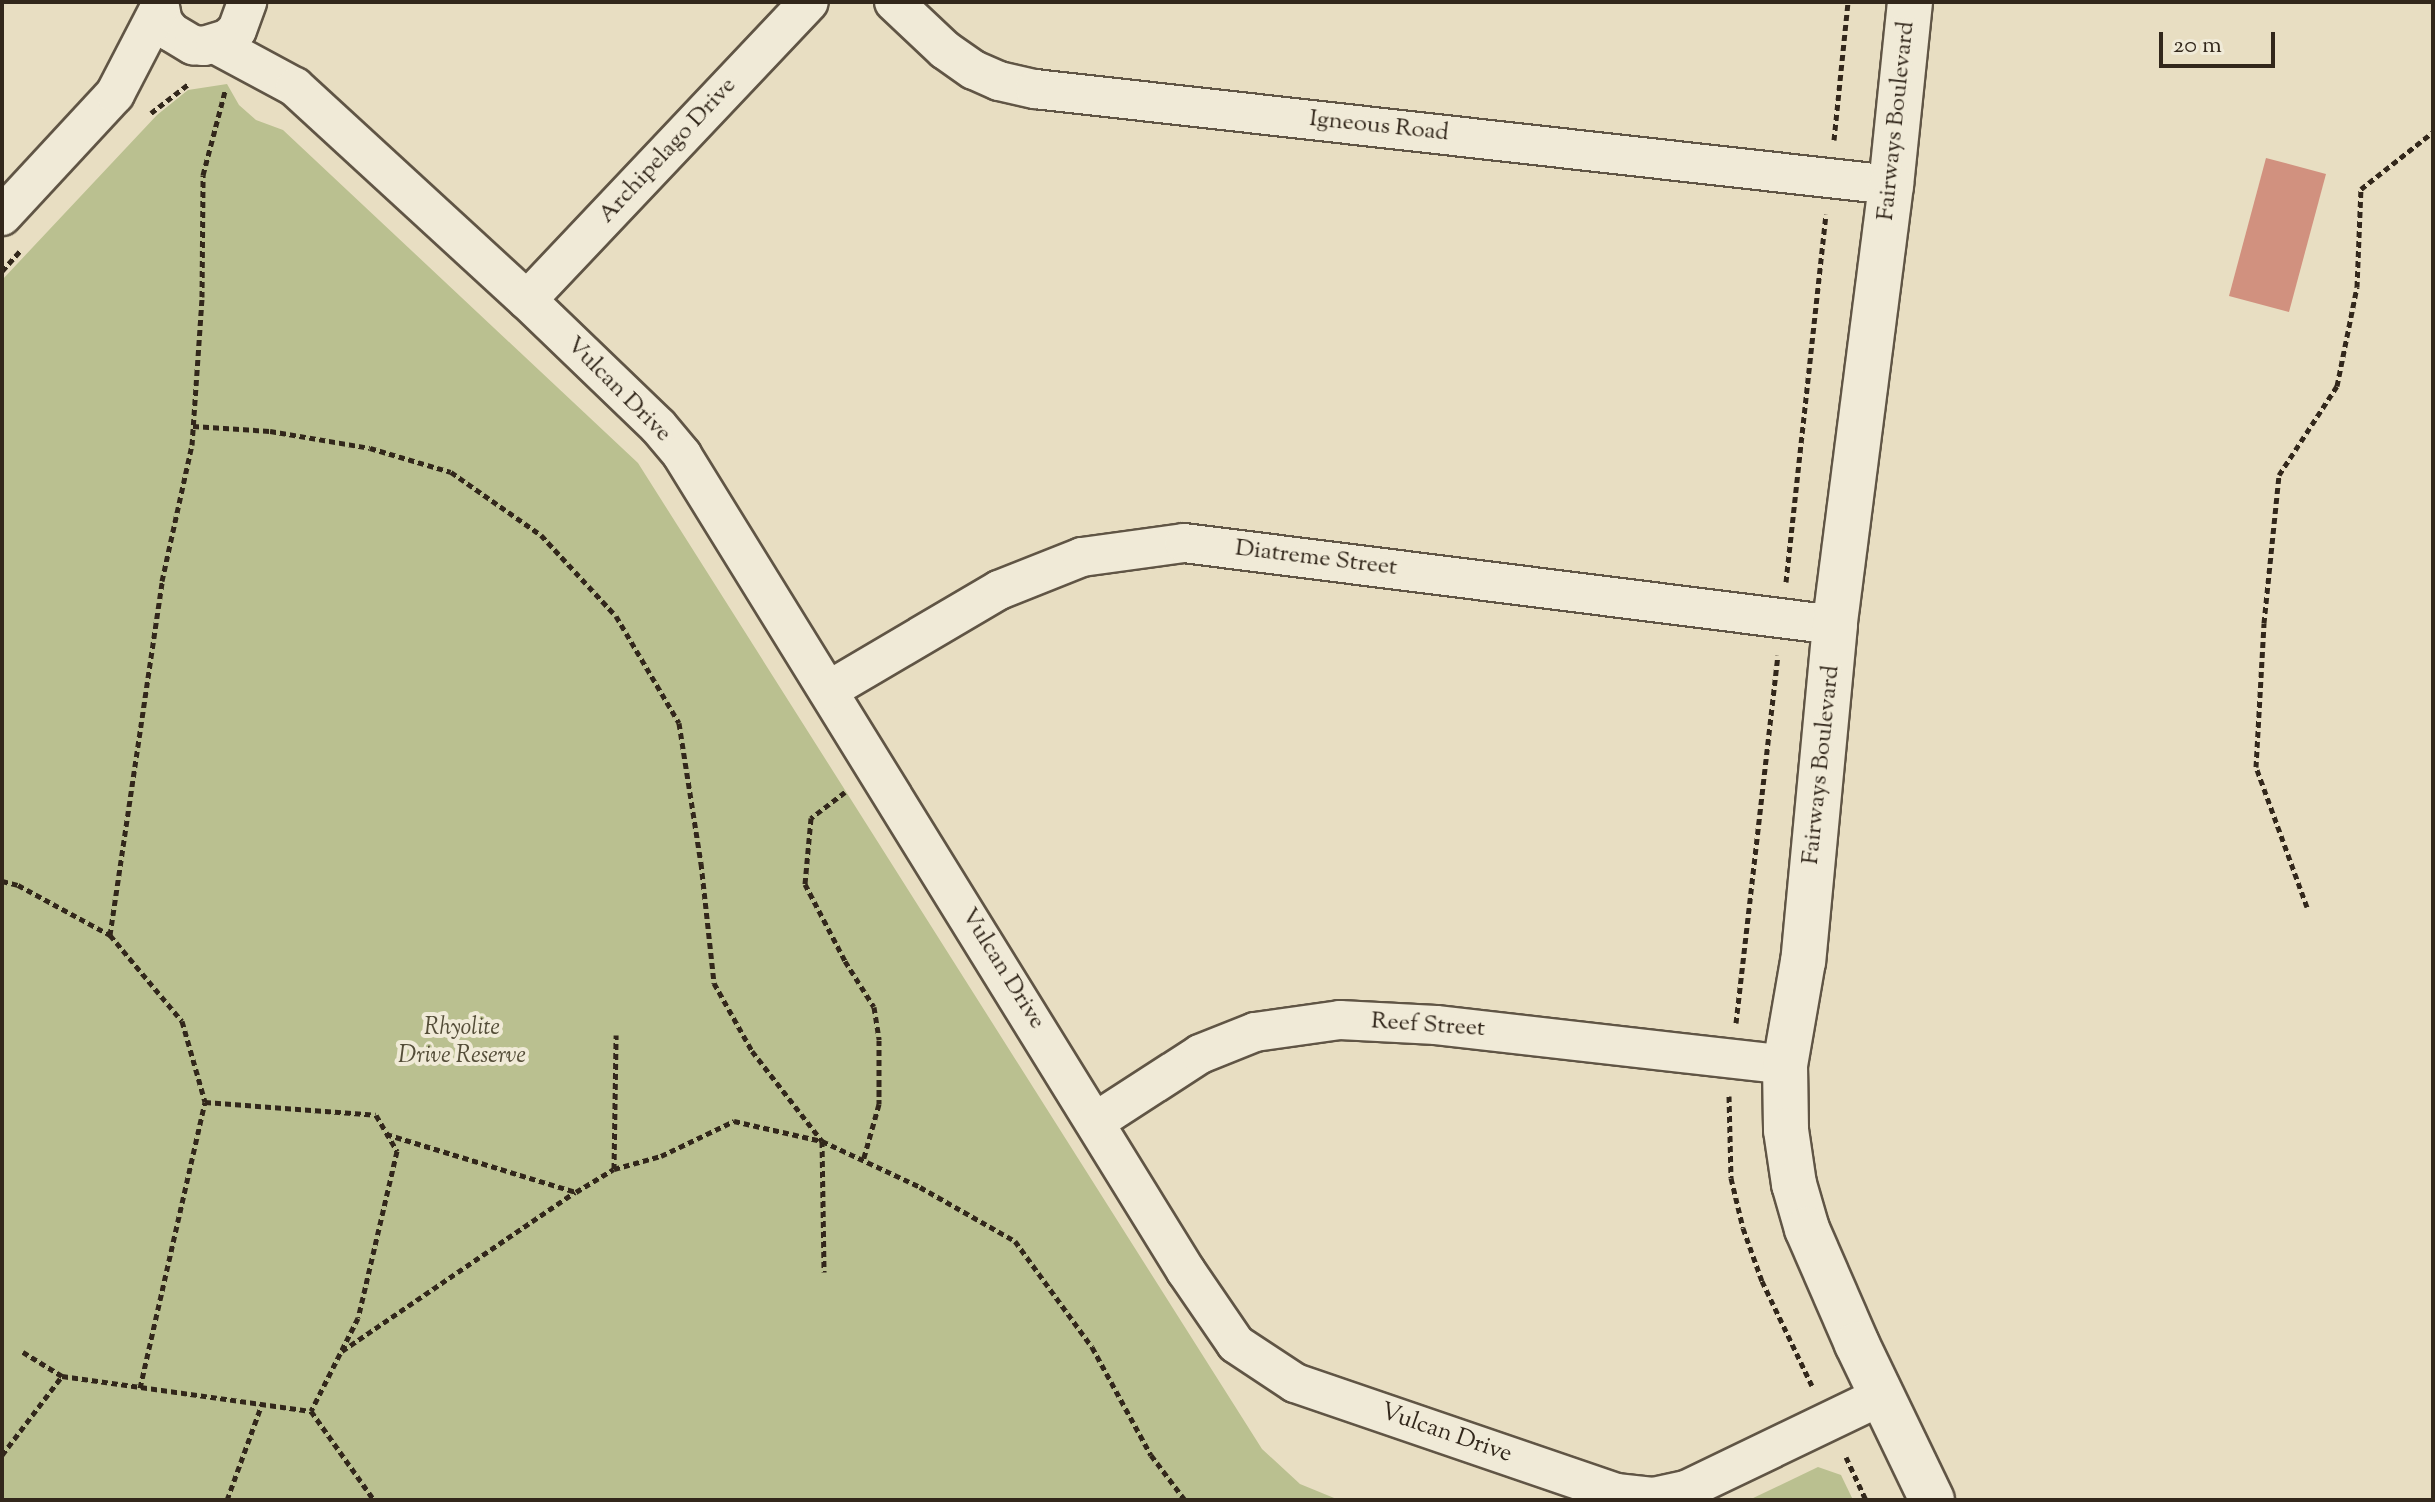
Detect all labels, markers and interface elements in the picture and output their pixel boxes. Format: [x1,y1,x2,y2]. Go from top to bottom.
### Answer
scale bar [2163,16,2279,66]
street label: Fairways Boulevard [1872,20,1922,222]
text: 20 m [2173,29,2222,63]
street label: Archipelago Drive [593,72,743,230]
street label: Igneous Road [1308,105,1450,149]
street label: Vulcan Drive [559,331,677,449]
street label: Diatreme Street [1233,535,1399,583]
street label: Fairways Boulevard [1797,664,1847,866]
street label: Vulcan Drive [953,903,1051,1035]
street label: Reef Street [1370,1008,1486,1044]
park label: Rhyolite Drive Reserve [398,1015,526,1071]
street label: Vulcan Drive [1376,1398,1516,1470]

